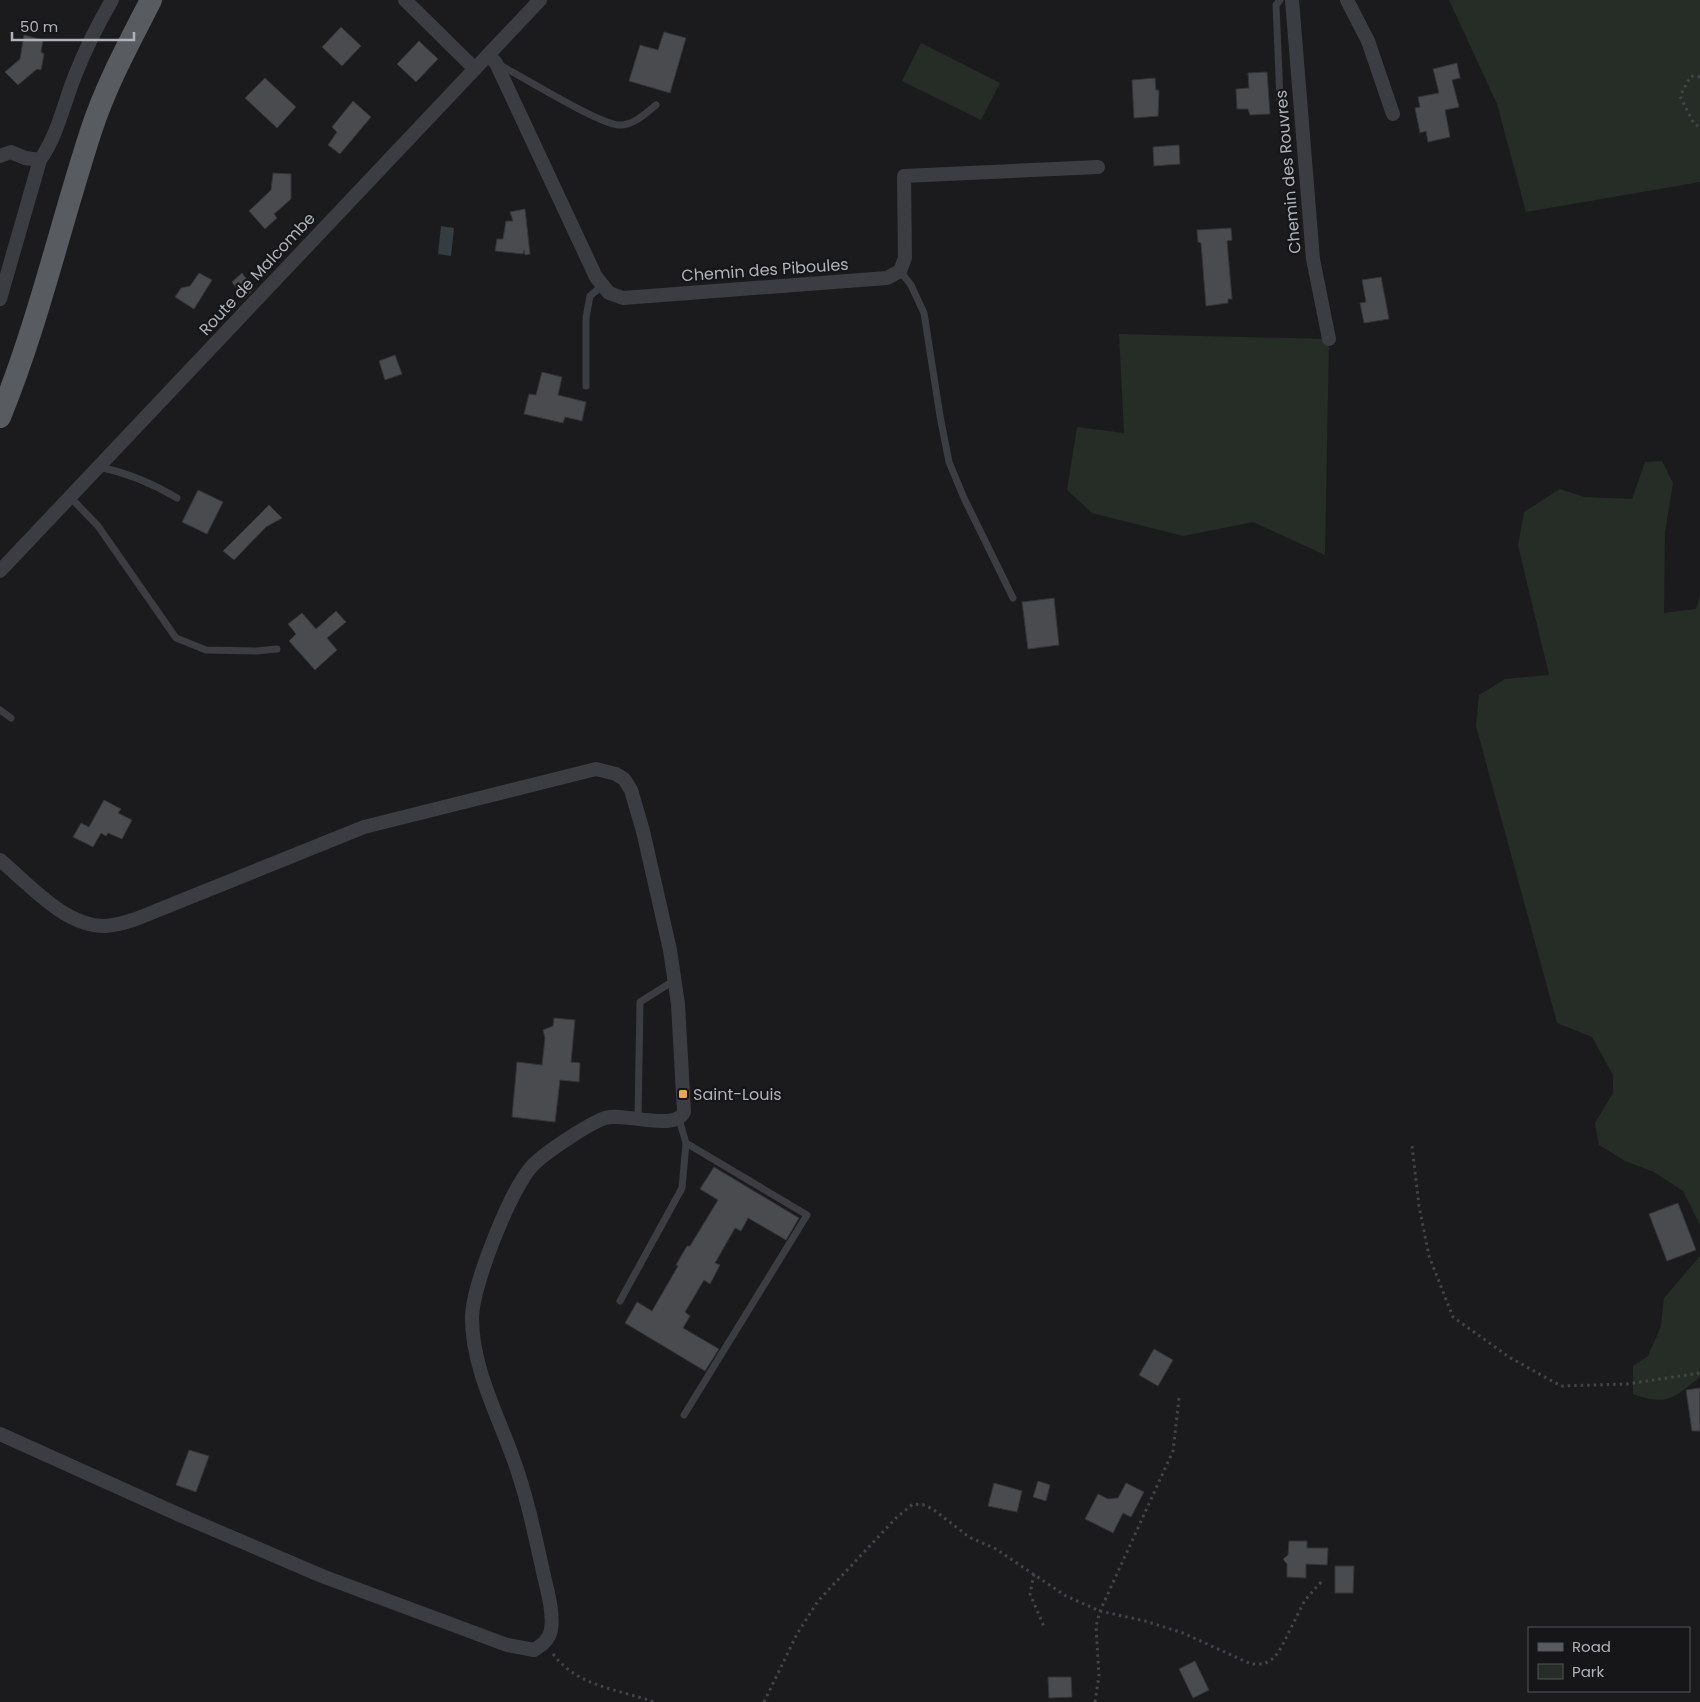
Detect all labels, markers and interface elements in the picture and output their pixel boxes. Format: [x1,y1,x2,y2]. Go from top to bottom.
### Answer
scale bar [12,10,135,42]
text: 50 m [20,16,58,37]
street label: Chemin des Rouvres [1269,89,1307,255]
street label: Route de Malcombe [194,207,320,341]
street label: Chemin des Piboules [681,253,849,287]
place label: Saint-Louis [693,1083,782,1106]
marker: Saint-Louis [677,1088,689,1100]
legend [1528,1627,1690,1692]
text: Road [1572,1636,1611,1657]
text: Park [1572,1661,1604,1682]

